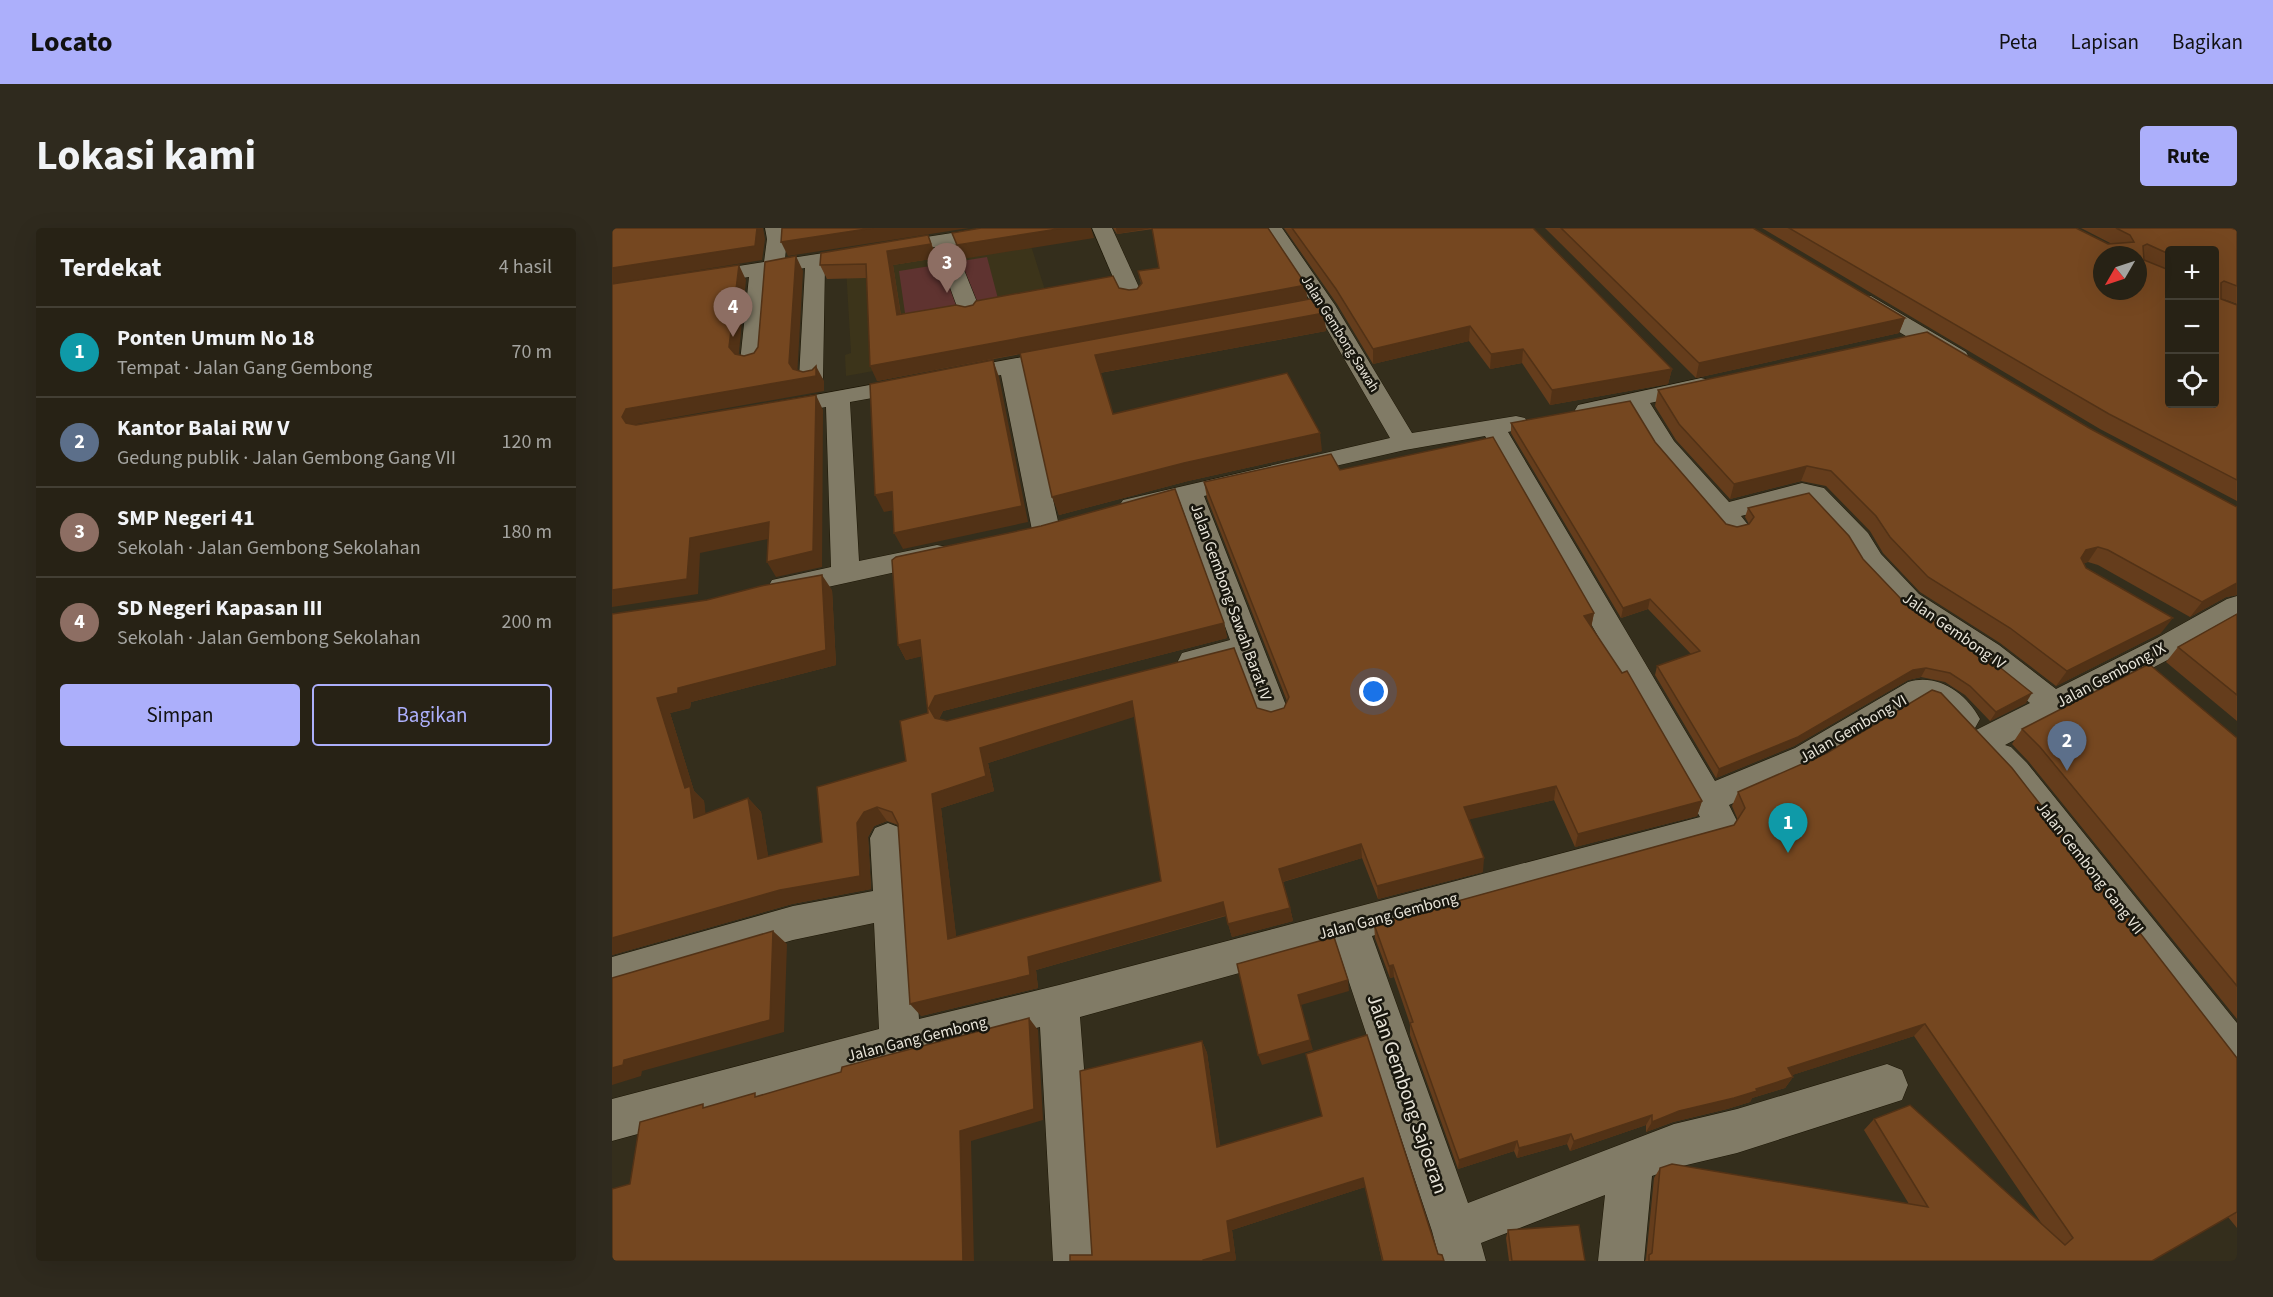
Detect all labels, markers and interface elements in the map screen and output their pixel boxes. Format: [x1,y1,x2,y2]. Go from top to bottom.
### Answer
text: Locato [30,22,112,62]
text: Peta [1999,27,2038,57]
text: Lapisan [2071,27,2139,57]
text: Bagikan [2172,27,2243,57]
text: Lokasi kami [36,126,256,186]
button: Rute [2140,126,2237,186]
pin: 3 [928,244,966,293]
north arrow [2093,246,2147,300]
map controls [2165,246,2219,408]
button: + [2165,246,2219,300]
text: Terdekat [60,249,162,286]
text: 4 hasil [499,253,552,281]
street label: Jalan Gembong Sawah [1296,272,1384,396]
pin: 4 [714,288,752,337]
button: − [2165,300,2219,354]
text: Ponten Umum No 18 [117,322,315,354]
text: 1 [74,338,85,366]
text: 70 m [512,338,552,366]
text: Tempat · Jalan Gang Gembong [117,354,372,382]
button: locate [2165,354,2219,408]
text: Kantor Balai RW V [117,412,289,444]
text: 2 [74,428,85,456]
text: 120 m [502,428,552,456]
text: Gedung publik · Jalan Gembong Gang VII [117,444,456,472]
street label: Jalan Gembong Sawah Barat IV [1185,501,1277,704]
text: SMP Negeri 41 [117,502,255,534]
text: 3 [74,518,85,546]
text: 180 m [502,518,552,546]
text: Sekolah · Jalan Gembong Sekolahan [117,534,421,562]
street label: Jalan Gembong IV [1898,587,2010,675]
text: SD Negeri Kapasan III [117,592,323,624]
text: 4 [74,608,85,636]
text: 200 m [502,608,552,636]
text: Sekolah · Jalan Gembong Sekolahan [117,624,421,652]
street label: Jalan Gembong IX [2052,637,2170,713]
your location [1359,677,1388,706]
button: Simpan [60,684,300,746]
button: Bagikan [312,684,552,746]
street label: Jalan Gembong VI [1795,689,1911,769]
pin: 2 [2048,722,2086,771]
street label: Jalan Gembong Gang VII [2031,797,2149,939]
pin: 1 [1768,804,1808,853]
street label: Jalan Gang Gembong [1316,887,1460,945]
street label: Jalan Gembong Sajoeran [1360,990,1454,1198]
street label: Jalan Gang Gembong [845,1011,989,1067]

